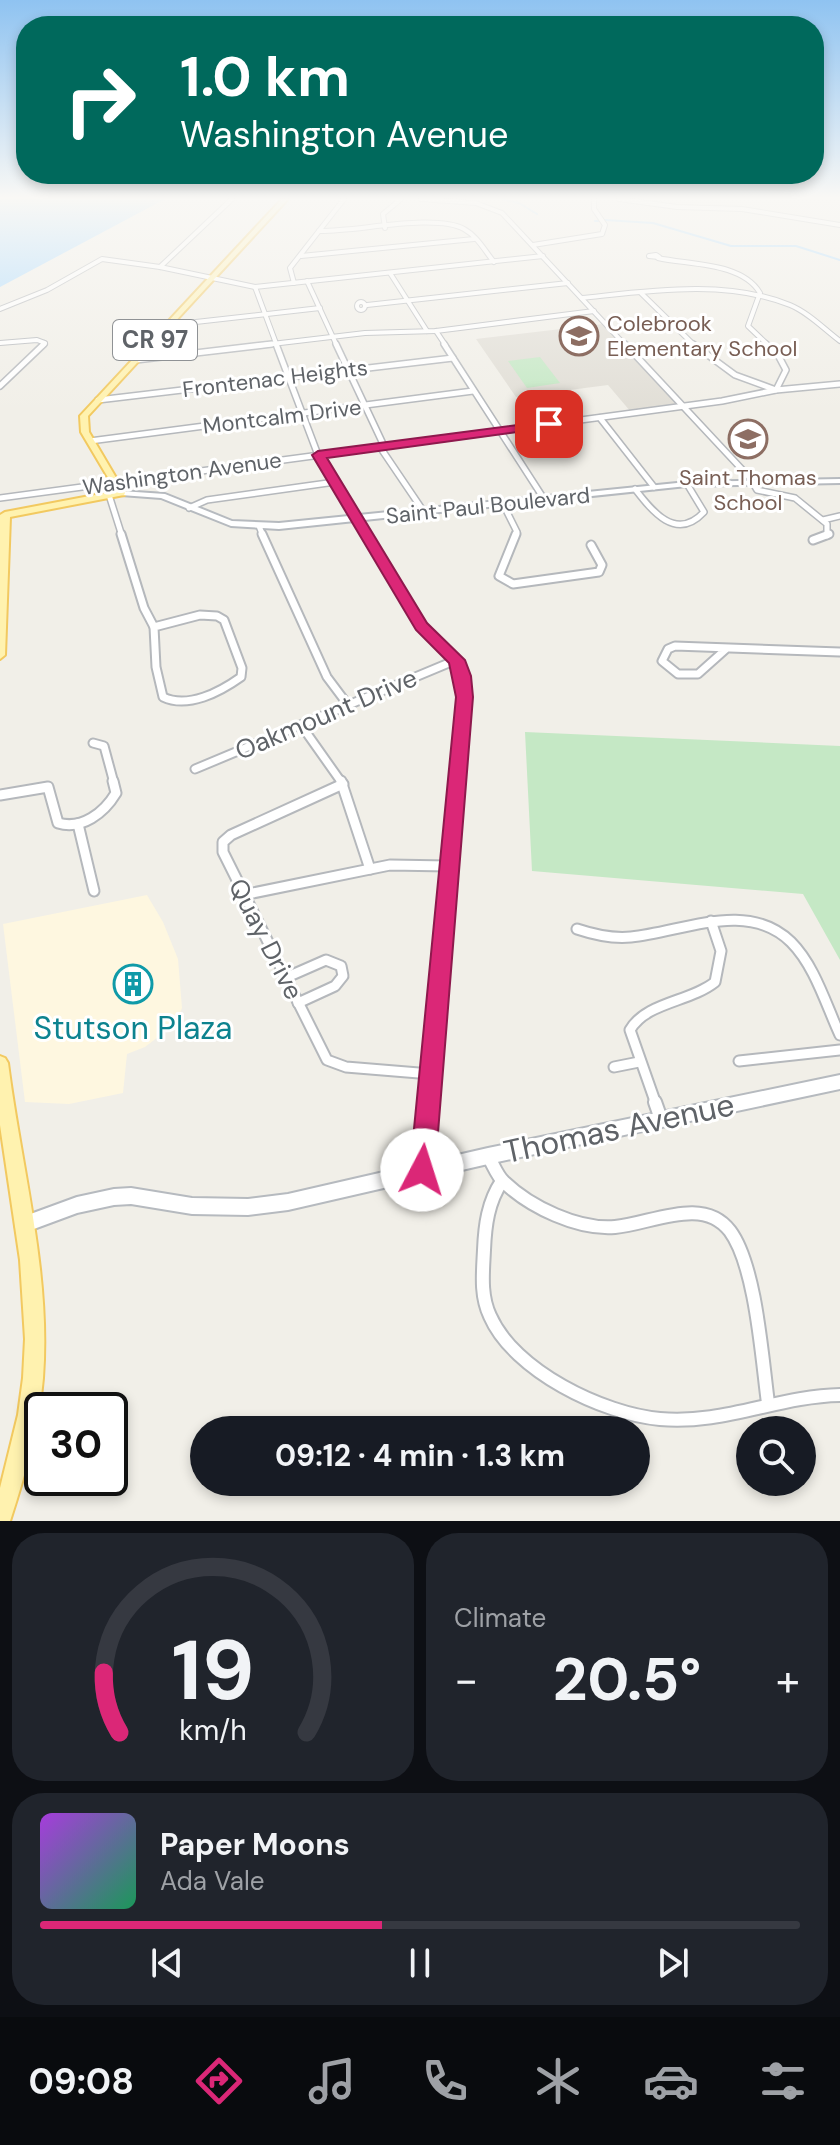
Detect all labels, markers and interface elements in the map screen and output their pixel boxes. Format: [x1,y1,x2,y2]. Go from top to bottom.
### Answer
text: 1.0 km [180,40,350,113]
icon: right [48,48,152,152]
text: Washington Avenue [180,111,508,158]
place label: Colebrook Elementary School [607,309,797,363]
school or university icon: Colebrook Elementary School [558,315,600,357]
road number: CR 97 [113,320,197,360]
street label: Frontenac Heights [181,353,369,404]
pin [515,390,583,458]
street label: Montcalm Drive [201,392,363,441]
icon: arrive [527,402,571,446]
school or university icon: Saint Thomas School [727,418,769,460]
street label: Washington Avenue [81,445,283,502]
place label: Saint Thomas School [679,463,817,517]
street label: Saint Paul Boulevard [385,480,592,531]
street label: Oakmount Drive [230,660,422,768]
street label: Quay Drive [221,873,311,1005]
building icon: Stutson Plaza [112,963,154,1005]
place label: Stutson Plaza [33,1007,233,1049]
street label: Thomas Avenue [500,1083,738,1173]
position arrow [380,1128,464,1212]
speed limit sign: 30 [24,1392,128,1496]
map controls [736,1416,816,1496]
button: search [736,1416,816,1496]
text: 09:12 · 4 min · 1.3 km [275,1436,565,1475]
text: Climate [454,1601,546,1635]
text: 19 [171,1616,255,1725]
text: 20.5° [553,1640,701,1719]
text: − [454,1651,478,1709]
text: + [776,1651,800,1709]
text: km/h [179,1712,247,1749]
text: Paper Moons [160,1825,350,1864]
text: Ada Vale [160,1864,265,1898]
icon: previous [145,1941,189,1985]
icon: pause [398,1941,442,1985]
icon: next [651,1941,695,1985]
icon: directions [191,2053,247,2109]
icon: music [304,2053,360,2109]
icon: phone [417,2053,473,2109]
icon: climate [530,2053,586,2109]
icon: car [643,2053,699,2109]
icon: filters [755,2053,811,2109]
text: 09:08 [28,2058,134,2105]

